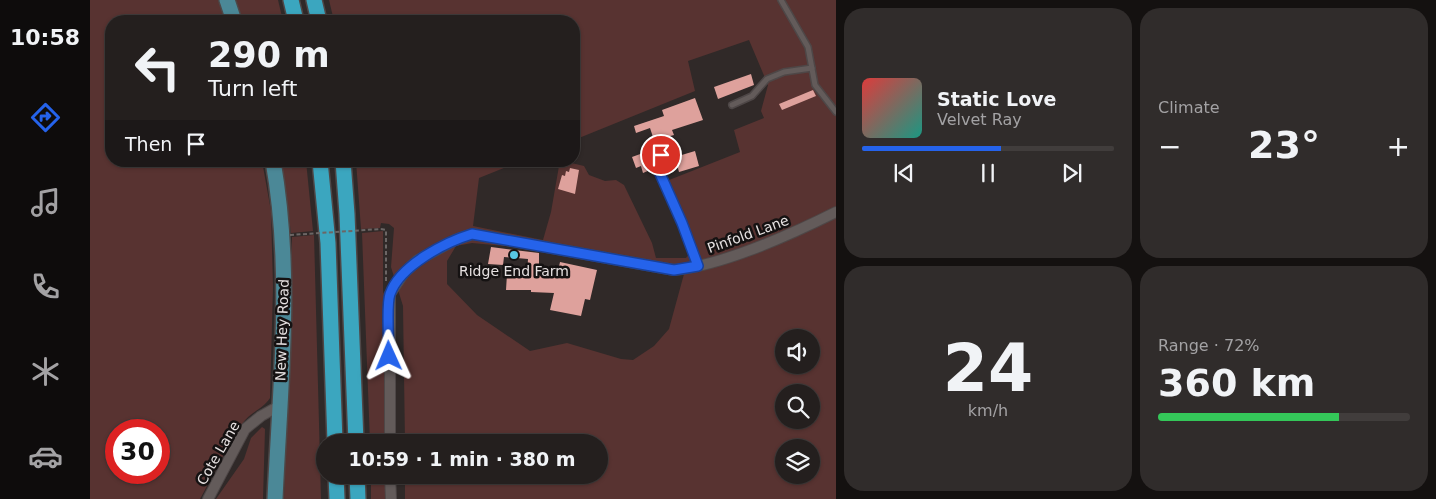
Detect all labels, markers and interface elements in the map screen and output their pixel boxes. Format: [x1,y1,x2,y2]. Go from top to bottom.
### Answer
text: 10:58 [10,25,80,50]
icon: left [125,35,190,100]
text: 290 m [208,35,330,75]
text: Turn left [208,76,297,101]
text: Static Love [937,88,1057,110]
text: Climate [1158,98,1220,117]
icon: directions [28,100,63,135]
text: Velvet Ray [937,110,1022,129]
text: 23° [1248,123,1320,167]
icon: arrive [182,130,210,158]
text: − [1158,130,1181,163]
text: + [1387,130,1410,163]
text: Then [125,133,172,155]
pin [640,134,682,176]
icon: arrive [647,141,675,169]
icon: previous [890,159,918,187]
icon: pause [974,159,1002,187]
icon: next [1058,159,1086,187]
icon: music [28,185,63,220]
street label: Pinfold Lane [705,212,791,256]
marker: Ridge End Farm [508,249,520,261]
place label: Ridge End Farm [459,263,569,279]
icon: phone [28,269,63,304]
street label: New Hey Road [272,279,292,381]
position arrow [362,329,414,381]
map controls [775,329,820,484]
button: sound [775,329,820,374]
text: 24 [943,331,1033,406]
text: Range · 72% [1158,336,1260,355]
icon: climate [28,354,63,389]
text: 360 km [1158,361,1315,405]
button: search [775,384,820,429]
text: km/h [968,401,1008,420]
street label: Cote Lane [193,418,243,488]
speed limit sign: 30 [105,419,170,484]
icon: car [28,439,63,474]
button: layers [775,439,820,484]
text: 10:59 · 1 min · 380 m [348,448,576,470]

